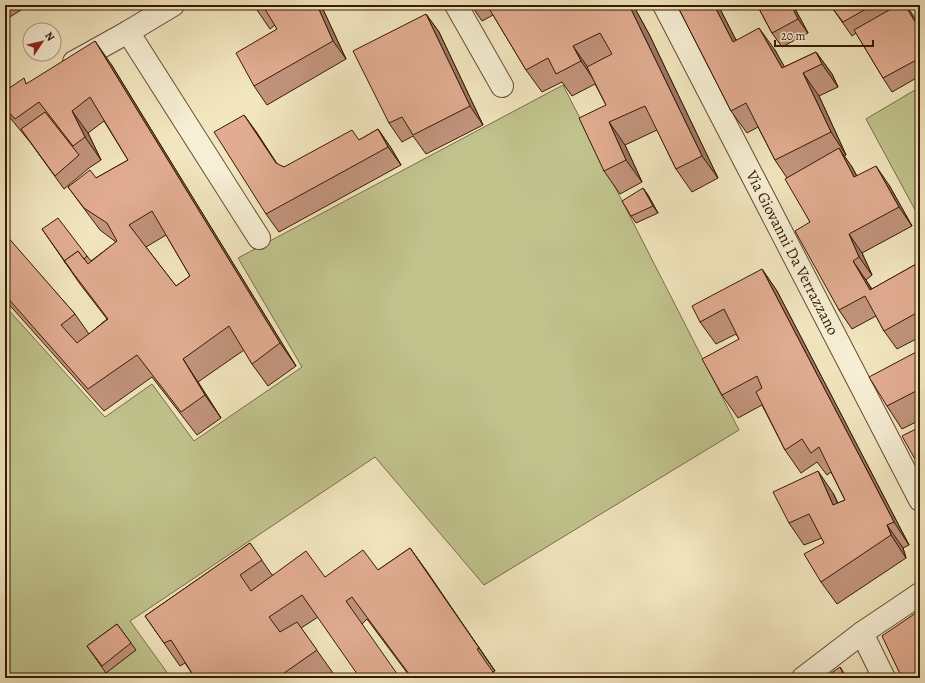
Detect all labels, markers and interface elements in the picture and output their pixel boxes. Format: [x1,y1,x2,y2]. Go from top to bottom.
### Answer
north arrow [22,22,62,62]
scale bar [775,22,873,48]
text: 20 m [781,28,805,44]
text: N [41,29,58,44]
street label: Via Giovanni Da Verrazzano [740,166,844,339]

